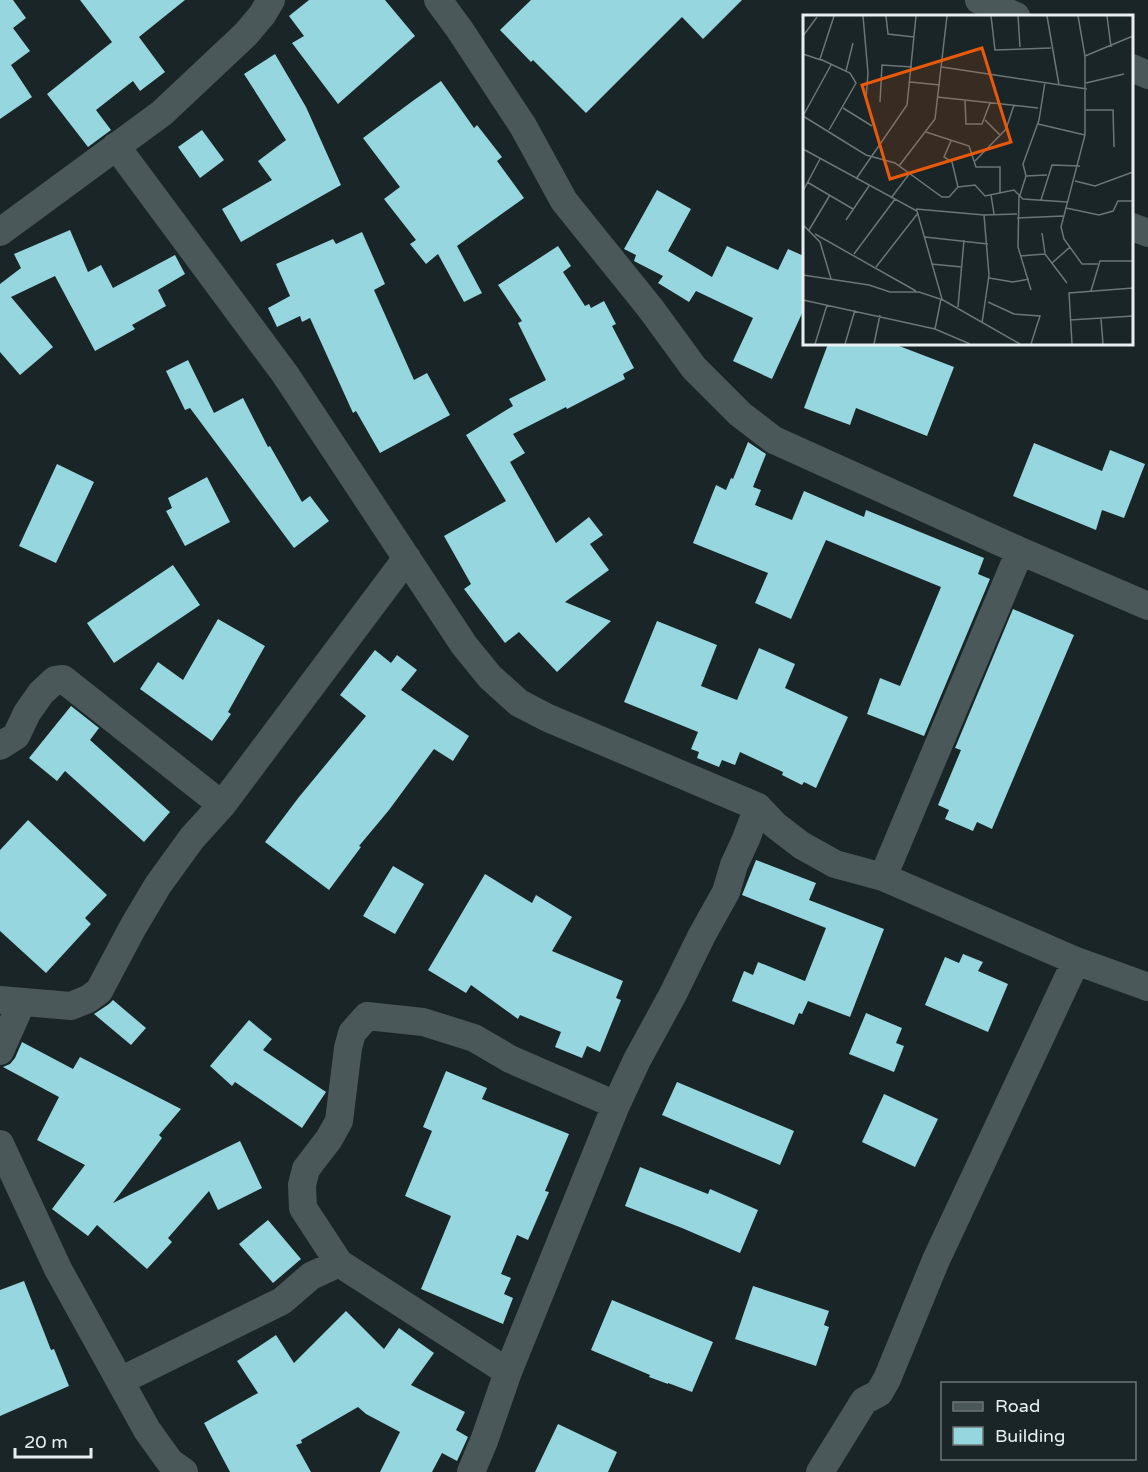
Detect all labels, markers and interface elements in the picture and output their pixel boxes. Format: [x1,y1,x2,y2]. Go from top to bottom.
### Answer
inset map [803,15,1133,345]
legend [941,1382,1136,1460]
text: Road [995,1395,1040,1417]
scale bar [15,1421,92,1459]
text: Building [995,1425,1065,1447]
text: 20 m [24,1431,68,1453]

